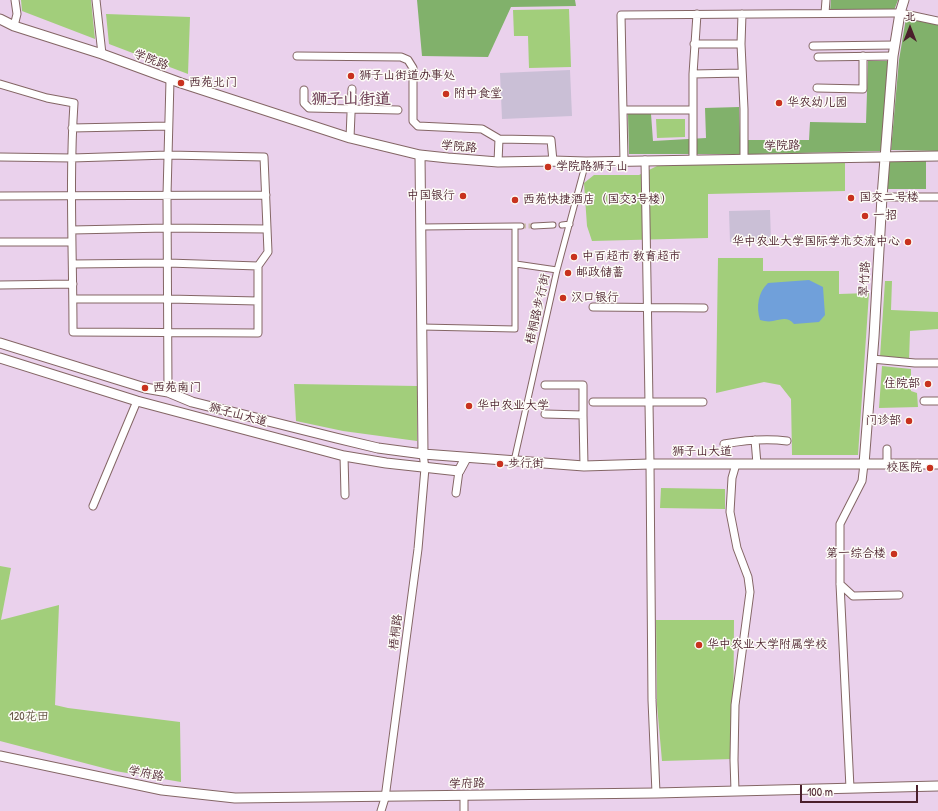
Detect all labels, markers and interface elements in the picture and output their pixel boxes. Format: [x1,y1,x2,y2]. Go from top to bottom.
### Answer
north arrow [890,8,930,48]
text: 北 [905,9,916,23]
street label: 学院路 [132,47,170,73]
place label: 狮子山街道办事处 [359,69,455,83]
marker: 狮子山街道办事处 [346,71,356,81]
place label: 西苑北门 [189,76,237,90]
marker: 西苑北门 [176,78,186,88]
place label: 附中食堂 [454,87,502,101]
marker: 附中食堂 [441,89,451,99]
district label: 狮子山街道 [311,90,391,110]
place label: 华农幼儿园 [787,96,847,110]
marker: 华农幼儿园 [774,98,784,108]
street label: 学院路 [440,138,478,156]
street label: 学院路 [764,138,800,154]
place label: 学院路狮子山 [556,160,628,174]
marker: 学院路狮子山 [543,162,553,172]
place label: 中国银行 [407,189,455,203]
marker: 中国银行 [458,191,468,201]
place label: 国交二号楼 [859,191,919,205]
place label: 西苑快捷酒店（国交3号楼） [523,193,672,207]
marker: 国交二号楼 [846,193,856,203]
marker: 西苑快捷酒店（国交3号楼） [510,195,520,205]
place label: 一招 [873,209,897,223]
marker: 一招 [860,211,870,221]
place label: 华中农业大学国际学术交流中心 [732,235,900,249]
marker: 华中农业大学国际学术交流中心 [903,237,913,247]
place label: 中百超市 教育超市 [582,250,681,264]
marker: 中百超市 教育超市 [569,252,579,262]
street label: 翠竹路 [857,261,873,297]
place label: 邮政储蓄 [576,266,624,280]
marker: 邮政储蓄 [563,268,573,278]
street label: 梧桐路步行街 [523,272,553,346]
place label: 汉口银行 [571,291,619,305]
marker: 汉口银行 [558,293,568,303]
place label: 住院部 [884,377,920,391]
marker: 住院部 [923,379,933,389]
place label: 西苑南门 [153,381,201,395]
marker: 西苑南门 [140,383,150,393]
place label: 华中农业大学 [477,399,549,413]
street label: 狮子山大道 [207,400,269,430]
marker: 华中农业大学 [464,401,474,411]
place label: 门诊部 [865,414,901,428]
marker: 门诊部 [904,416,914,426]
street label: 狮子山大道 [672,445,732,459]
place label: 步行街 [508,457,544,471]
marker: 步行街 [495,459,505,469]
place label: 校医院 [886,461,922,475]
marker: 校医院 [925,463,935,473]
place label: 第一综合楼 [826,547,886,561]
marker: 第一综合楼 [889,549,899,559]
street label: 梧桐路 [387,613,405,651]
place label: 华中农业大学附属学校 [707,638,827,652]
marker: 华中农业大学附属学校 [694,640,704,650]
park label: 120花田 [9,710,49,724]
street label: 学府路 [127,763,165,785]
street label: 学府路 [449,776,485,792]
scale bar [802,777,920,803]
text: 100 m [807,783,833,800]

